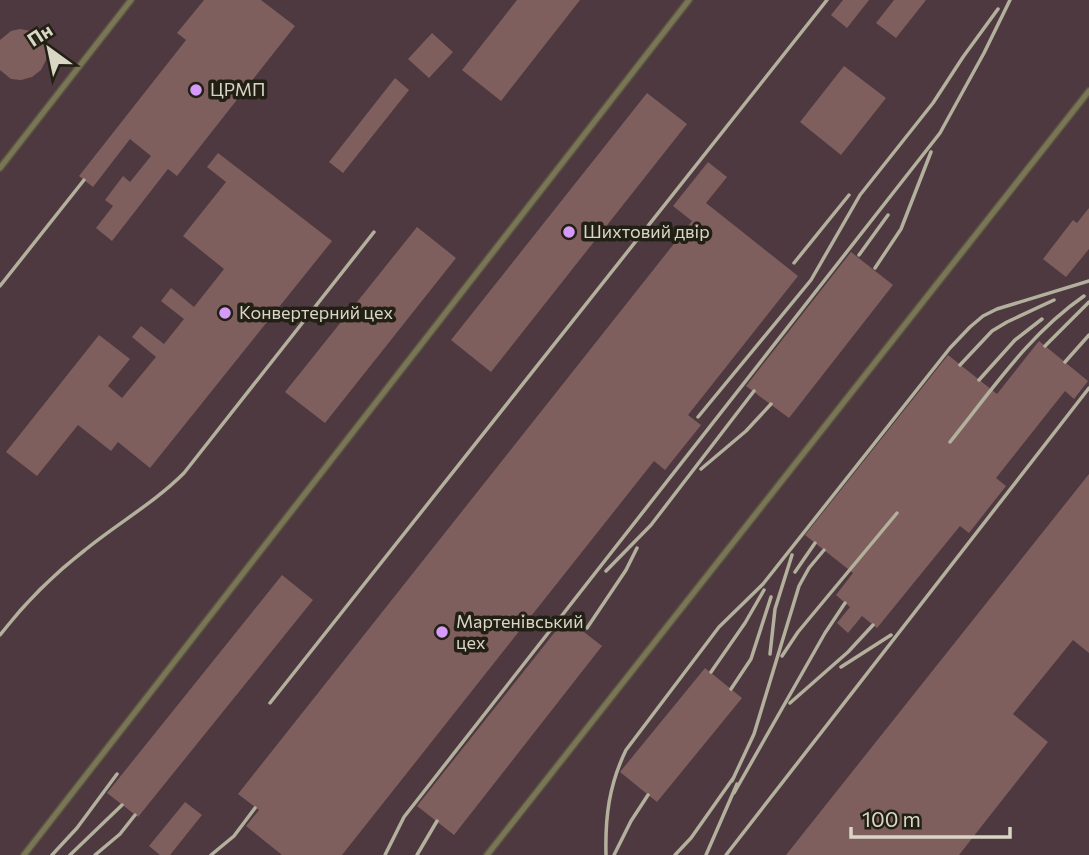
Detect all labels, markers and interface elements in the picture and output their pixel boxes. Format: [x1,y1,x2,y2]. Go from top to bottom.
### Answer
north arrow [14,14,84,84]
text: Пн [23,18,56,51]
place label: ЦРМП [210,78,265,100]
marker: ЦРМП [188,82,204,98]
place label: Шихтовий двір [583,220,710,242]
marker: Шихтовий двір [561,224,577,240]
place label: Конвертерний цех [239,301,394,323]
marker: Конвертерний цех [217,305,233,321]
place label: Мартенівський цех [456,610,583,653]
marker: Мартенівський цех [434,624,450,640]
scale bar [851,796,1010,840]
text: 100 m [862,806,921,831]

